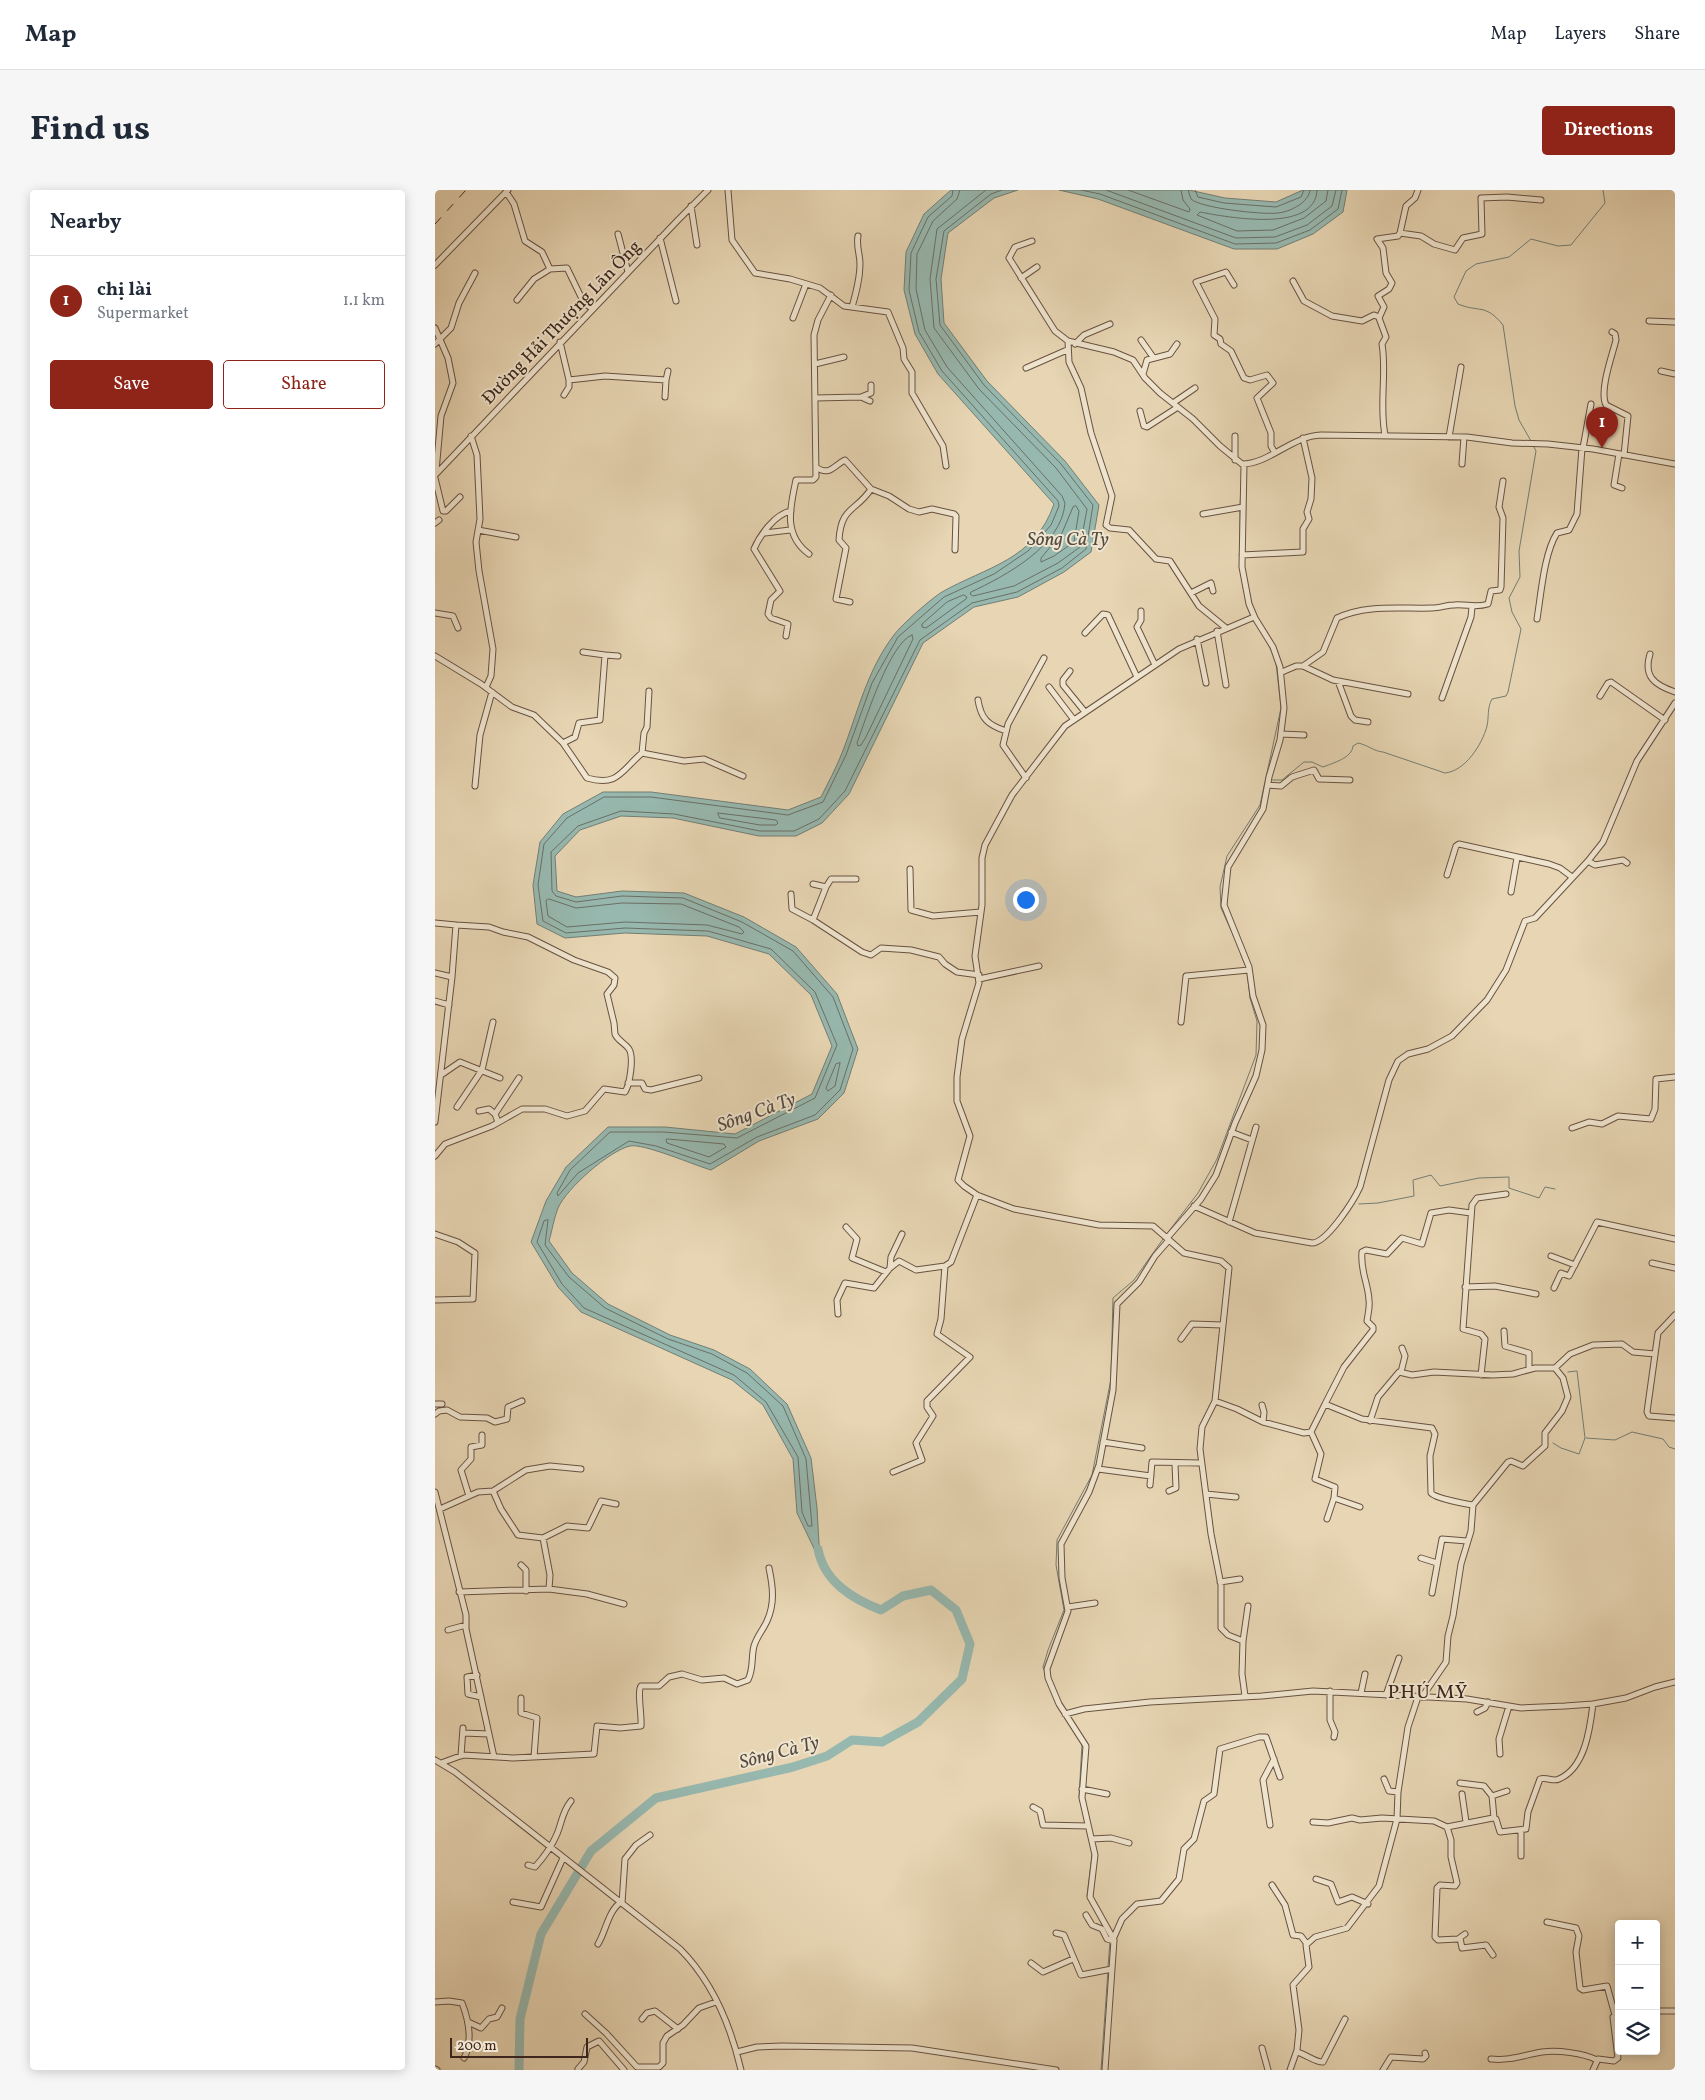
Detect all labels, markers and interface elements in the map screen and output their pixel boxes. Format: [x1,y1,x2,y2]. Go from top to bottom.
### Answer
text: Map [25,18,76,52]
text: Map [1490,22,1526,47]
text: Layers [1554,22,1606,47]
text: Share [1634,22,1680,47]
text: Find us [30,106,150,154]
button: Directions [1542,106,1675,155]
text: Nearby [50,208,121,237]
street label: Đường Hải Thượng Lãn Ông [477,235,647,411]
text: chị lài [97,277,152,303]
text: 1 [63,290,69,312]
text: 1.1 km [343,290,385,312]
text: Supermarket [97,303,189,325]
button: Save [50,360,213,409]
button: Share [223,360,385,409]
pin: 1 [1586,407,1618,448]
water label: Sông Cà Ty [1027,527,1109,553]
your location [1013,887,1039,913]
water label: Sông Cà Ty [714,1087,800,1139]
district label: PHÚ MỸ [1388,1679,1468,1707]
water label: Sông Cà Ty [737,1730,823,1776]
map controls [1615,1920,1660,2055]
button: + [1615,1920,1660,1965]
button: − [1615,1965,1660,2010]
button: layers [1615,2010,1660,2055]
scale bar [450,2035,587,2058]
text: 200 m [457,2037,497,2056]

